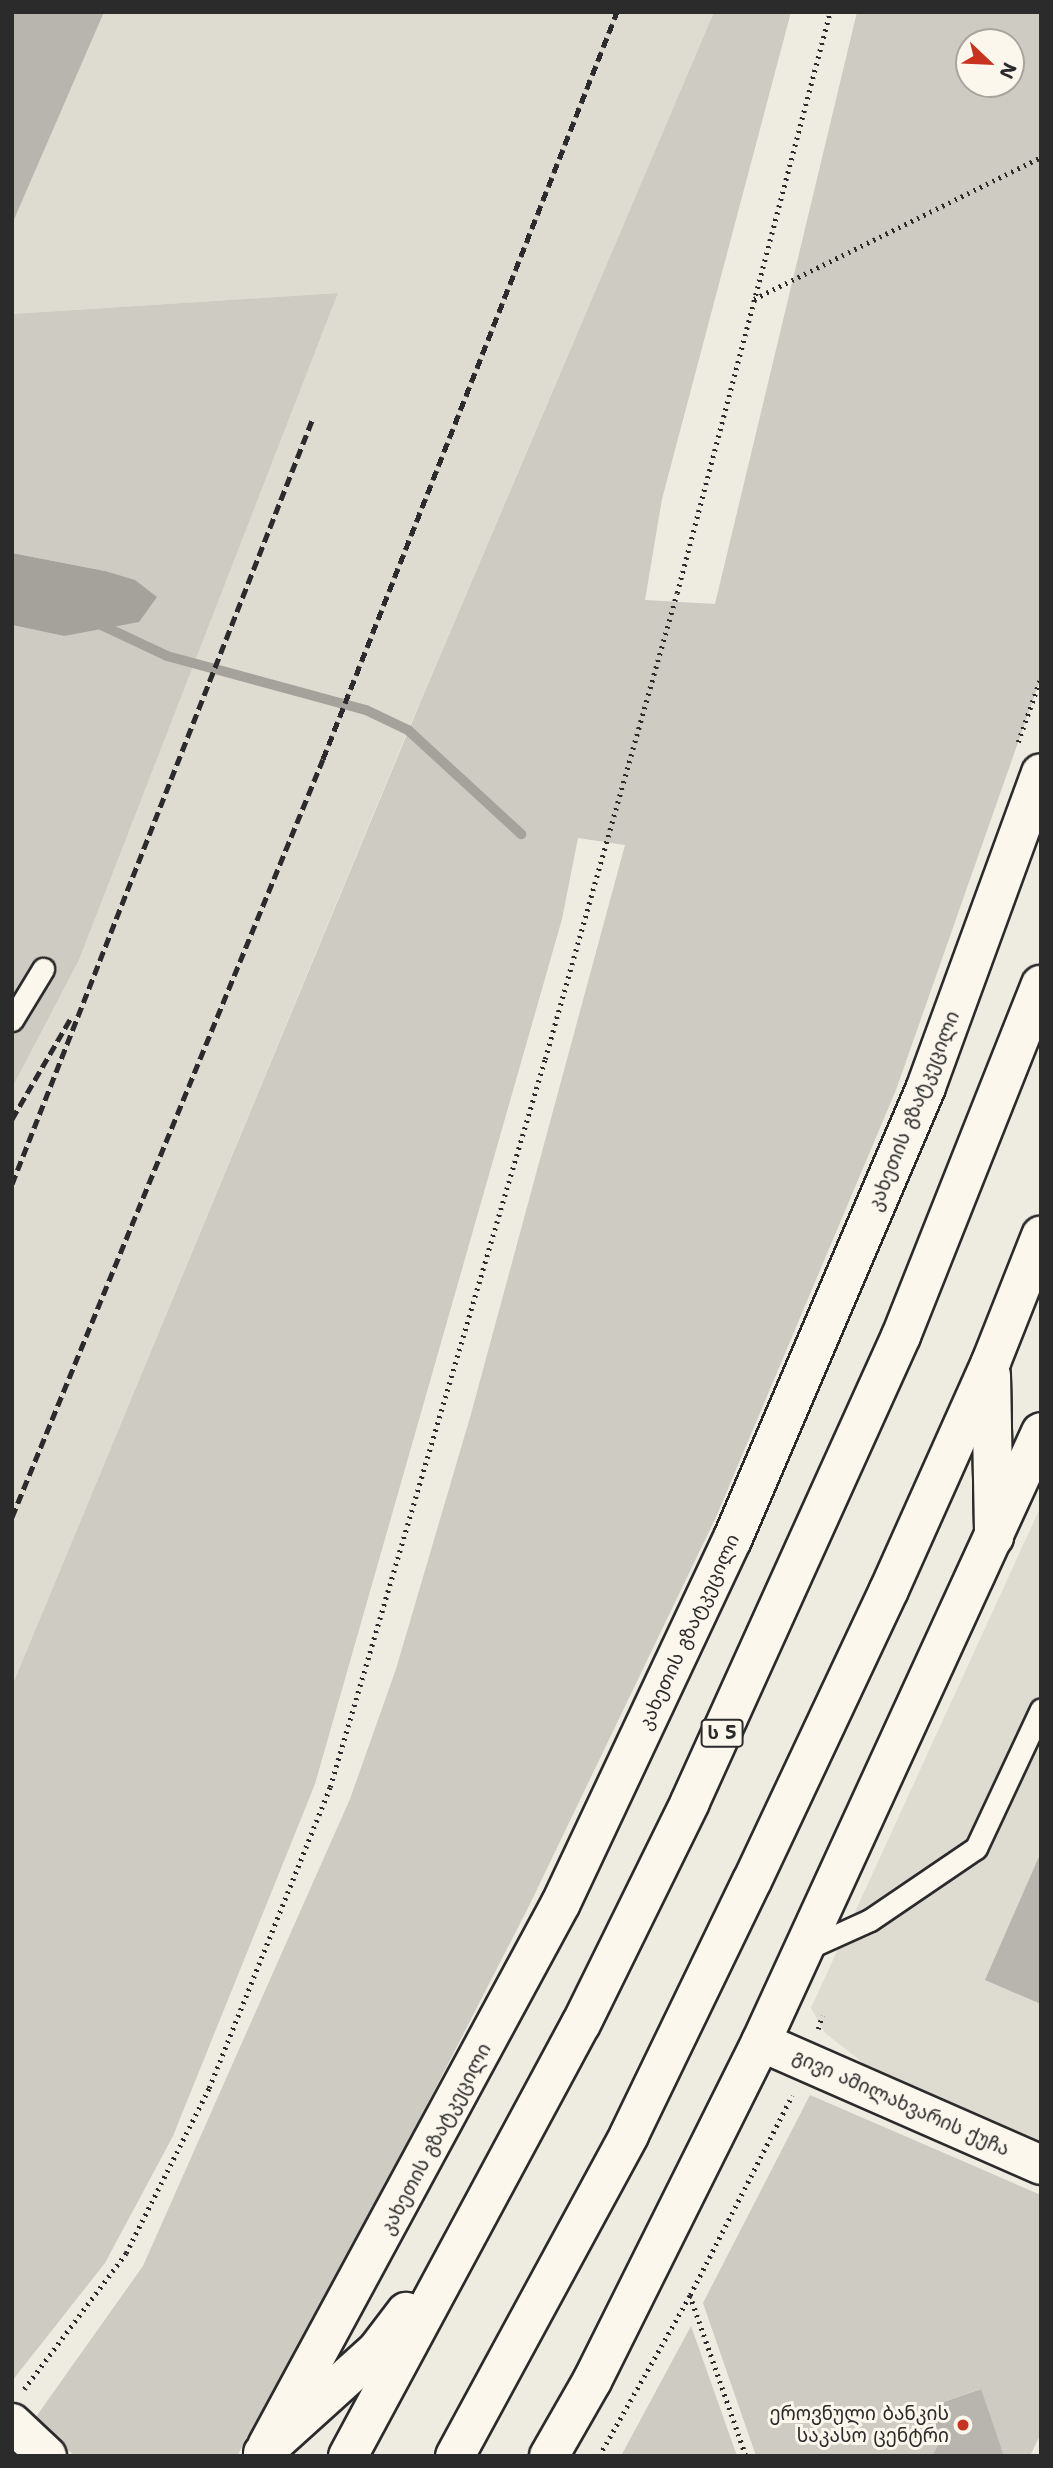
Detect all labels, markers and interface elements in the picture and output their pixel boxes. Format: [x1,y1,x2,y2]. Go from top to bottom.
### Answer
north arrow [955,28,1025,98]
text: N [994,59,1022,82]
street label: კახეთის გზატკეცილი [863,1008,965,1214]
street label: კახეთის გზატკეცილი [634,1530,744,1734]
road number: ს 5 [699,1718,745,1748]
street label: კახეთის გზატკეცილი [376,2039,496,2239]
street label: გივი ამილახვარის ქუჩა [789,2045,1013,2161]
place label: ეროვნული ბანკის საკასო ცენტრი [769,2403,949,2447]
marker: ეროვნული ბანკის საკასო ცენტრი [955,2417,971,2433]

